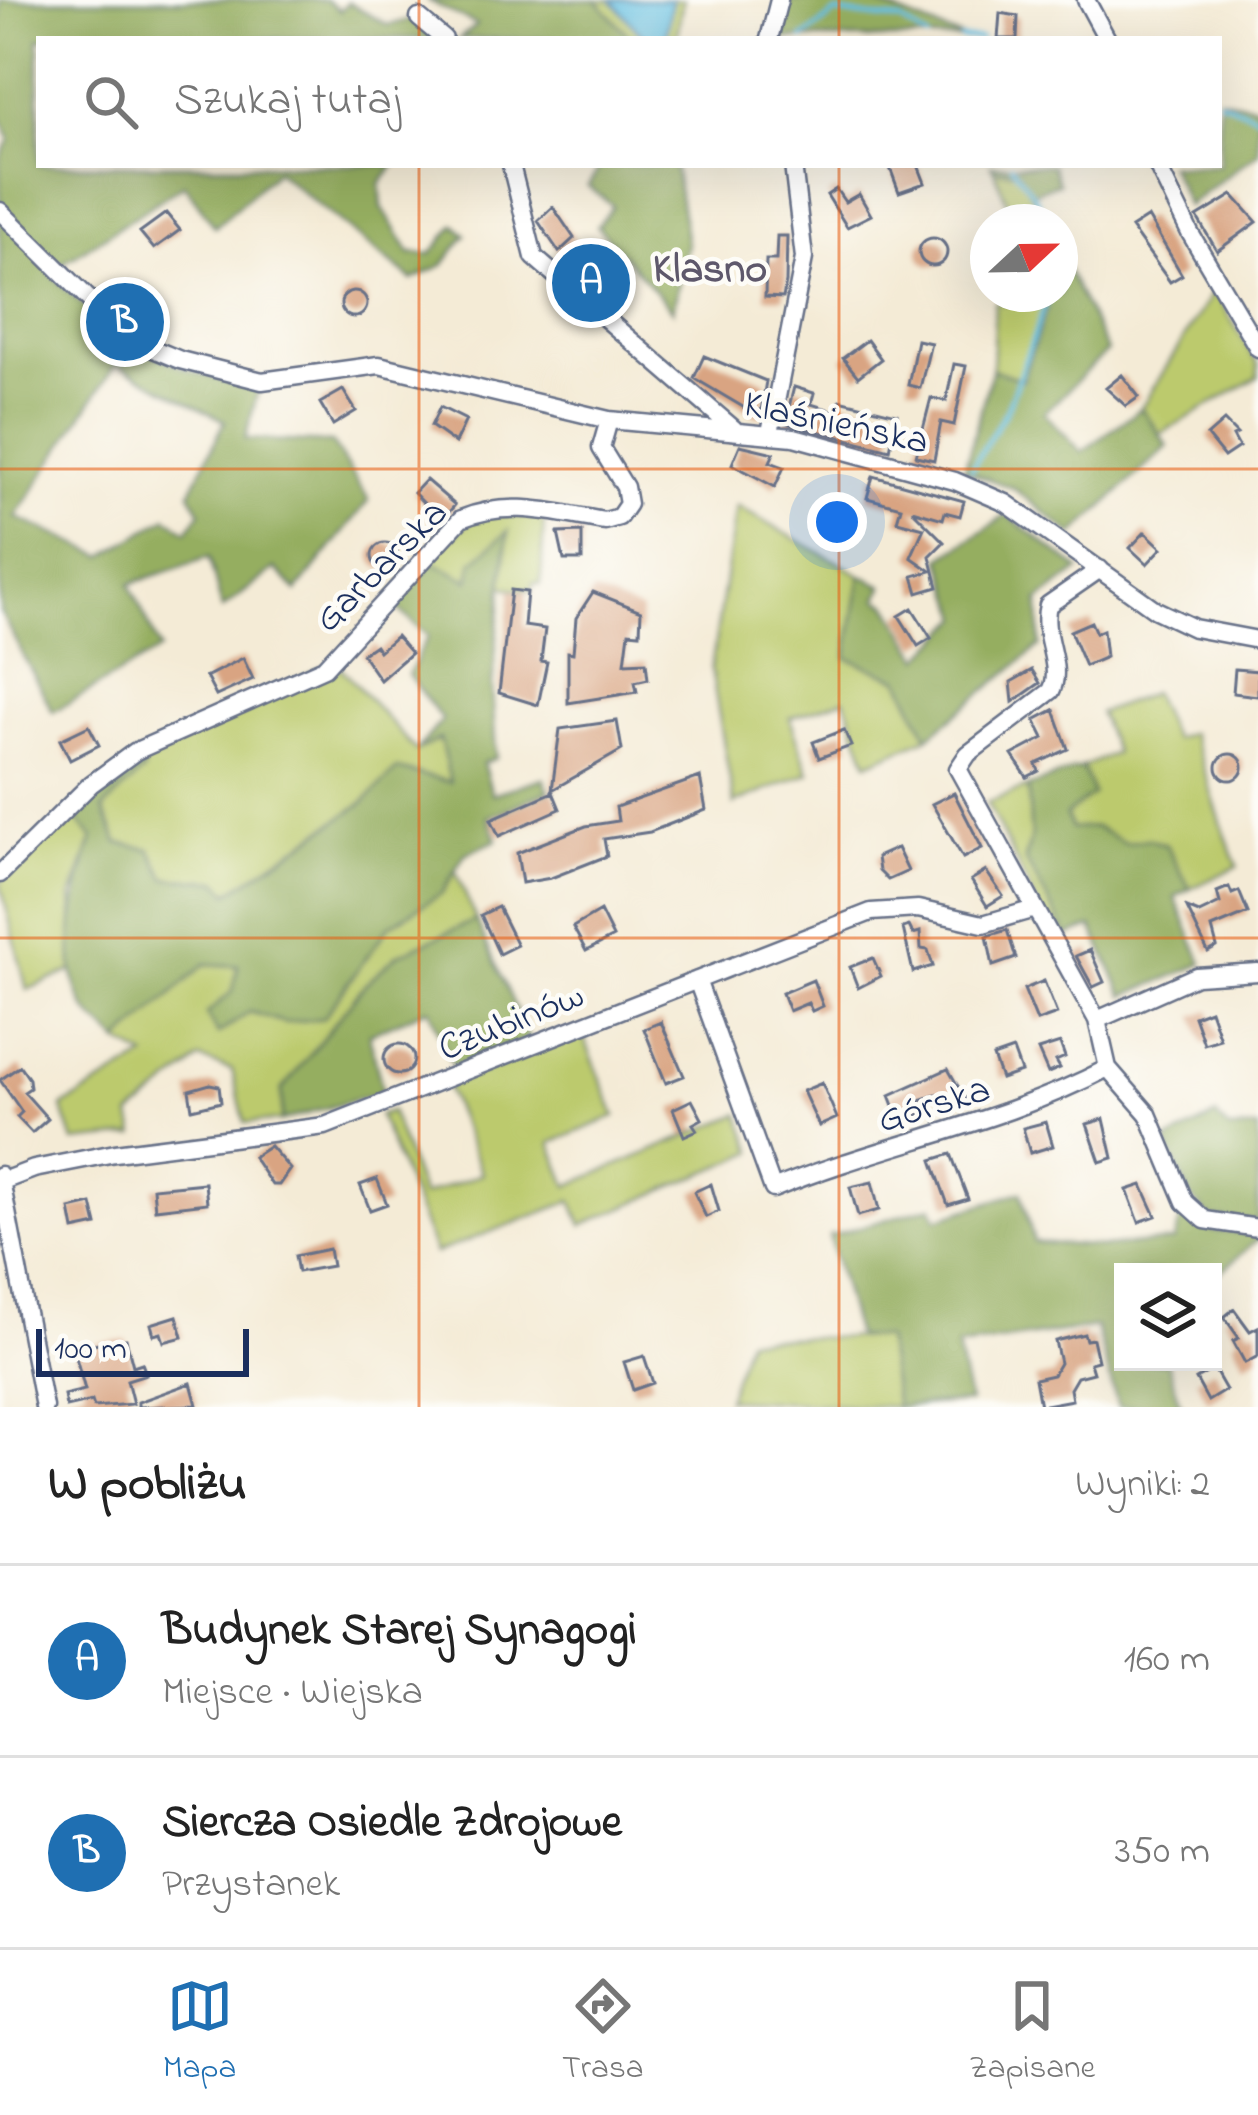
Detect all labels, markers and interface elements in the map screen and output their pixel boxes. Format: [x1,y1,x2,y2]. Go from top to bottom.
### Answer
search box [36,36,1222,168]
icon: search [78,69,144,135]
text: Szukaj tutaj [174,69,401,135]
north arrow [970,204,1078,312]
pin: A [552,238,630,328]
district label: Klasno [653,240,767,301]
pin: B [86,277,164,367]
street label: Klaśnieńska [739,377,934,472]
street label: Garbarska [302,487,462,647]
your location [807,492,867,552]
street label: Czubinów [430,968,593,1078]
street label: Górska [871,1062,998,1150]
map controls [1114,1263,1222,1371]
button: layers [1114,1263,1222,1371]
scale bar [36,1323,249,1376]
text: 100 m [54,1326,127,1374]
text: W pobliżu [48,1448,247,1523]
text: Wyniki: 2 [1075,1457,1210,1514]
text: Budynek Starej Synagogi [162,1599,637,1665]
text: A [75,1632,99,1689]
text: 160 m [1124,1632,1210,1689]
text: Miejsce · Wiejska [162,1665,423,1722]
text: Siercza Osiedle Zdrojowe [162,1791,622,1857]
text: B [74,1824,100,1881]
text: 350 m [1115,1824,1210,1881]
text: Przystanek [162,1857,340,1914]
tab: Mapa [163,1973,236,2093]
tab: Trasa [562,1973,644,2093]
tab: Zapisane [969,1973,1095,2093]

